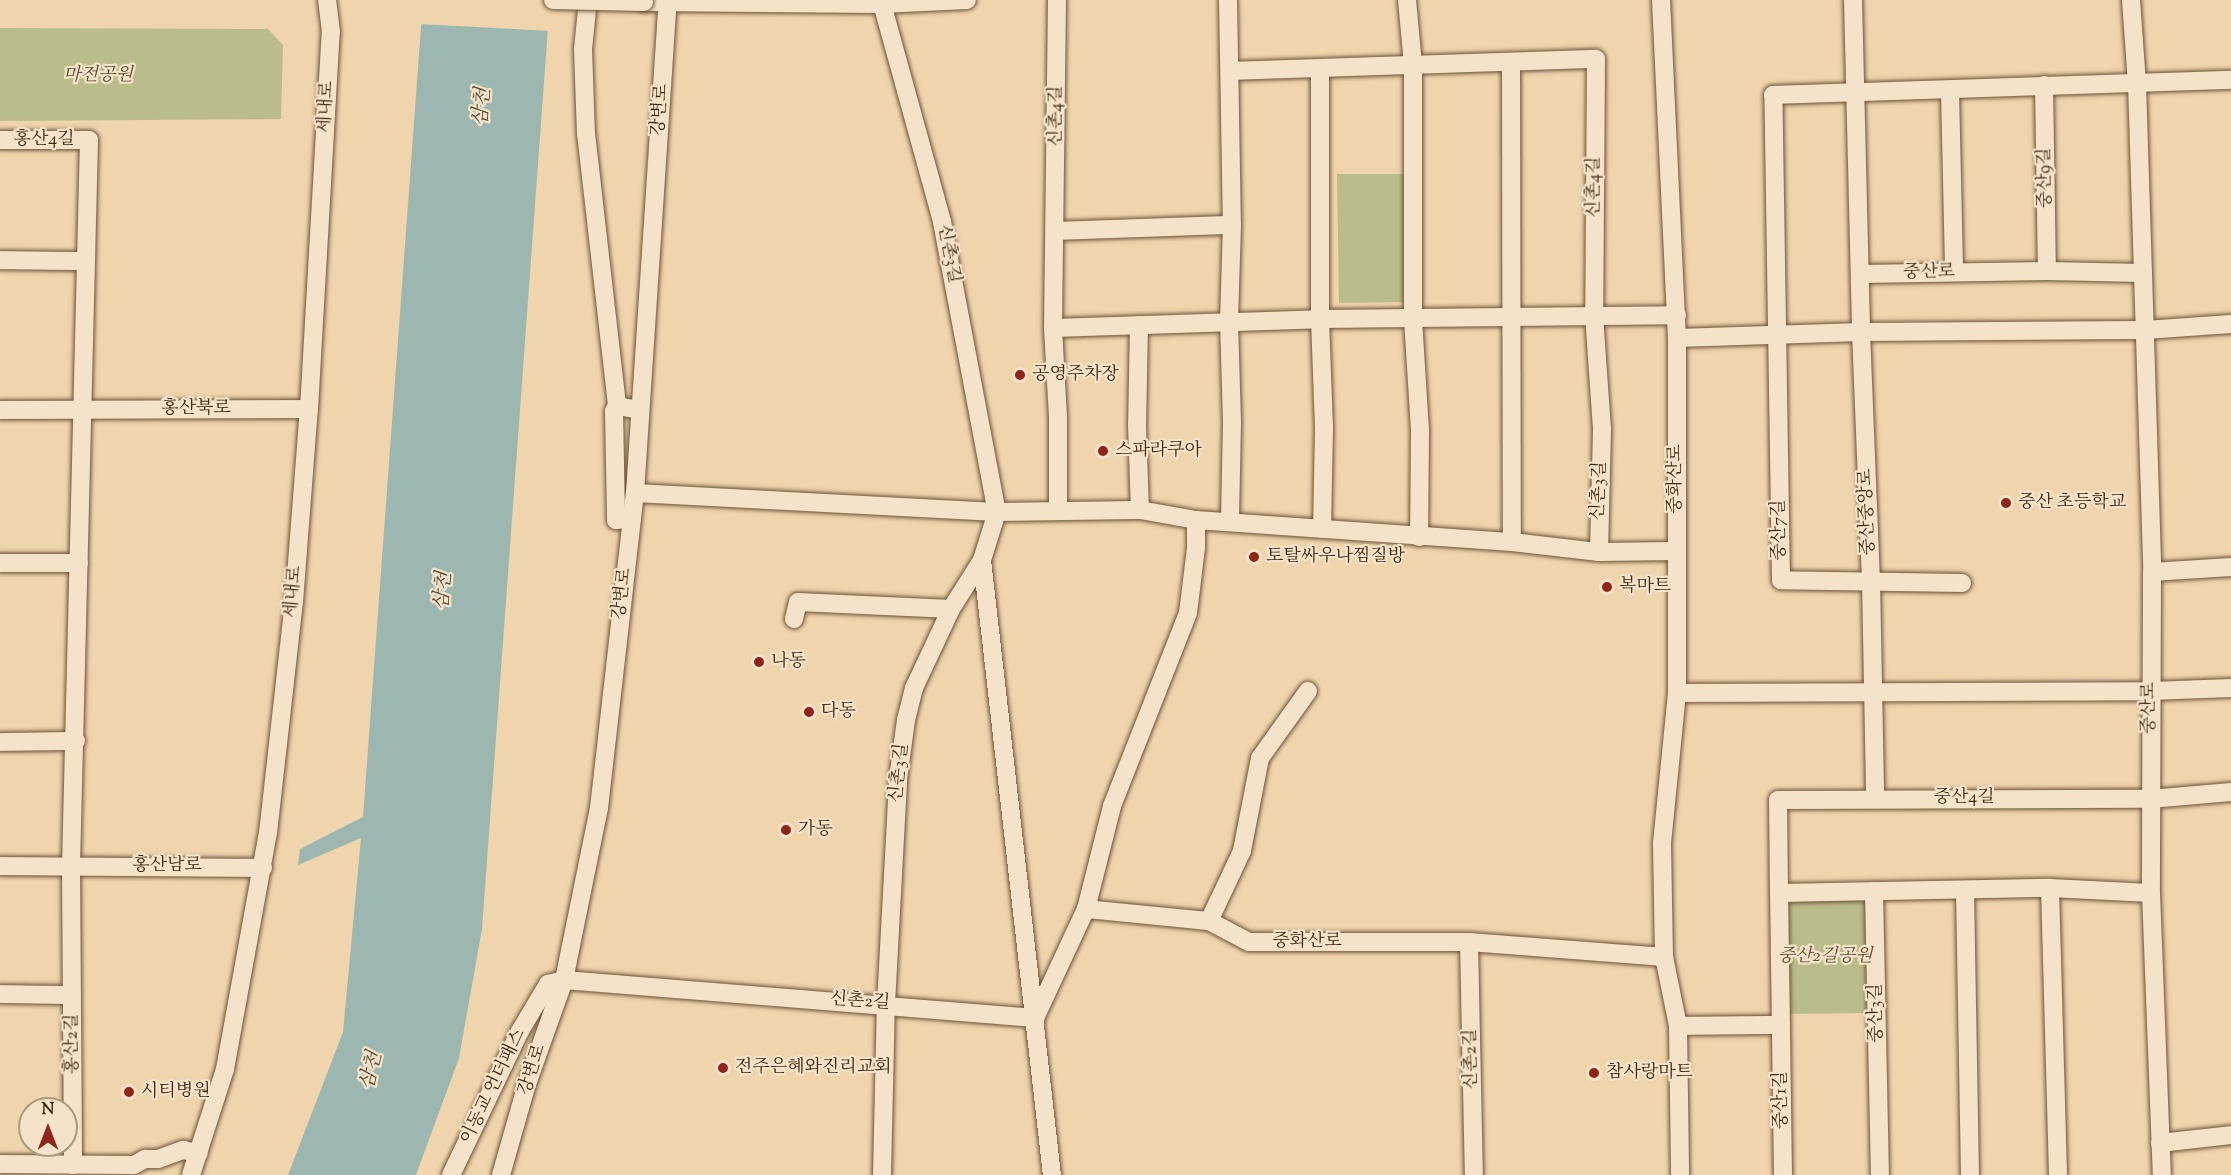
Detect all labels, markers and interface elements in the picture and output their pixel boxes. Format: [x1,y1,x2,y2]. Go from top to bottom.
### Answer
park label: 마전공원 [63,65,133,87]
street label: 세내로 [315,80,339,134]
street label: 강변로 [648,83,674,137]
street label: 신촌4길 [1046,85,1068,147]
water label: 삼천 [469,87,497,127]
street label: 홍산4길 [13,129,75,151]
street label: 중산9길 [2035,147,2057,209]
street label: 신촌4길 [1584,156,1606,218]
street label: 신촌3길 [932,223,964,285]
street label: 중산로 [1903,262,1955,284]
place label: 공영주차장 [1032,364,1119,386]
marker: 공영주차장 [1013,368,1027,382]
street label: 홍산북로 [161,398,231,420]
place label: 스파라쿠아 [1115,440,1202,462]
marker: 스파라쿠아 [1096,444,1110,458]
street label: 중화산로 [1665,444,1687,514]
street label: 신촌3길 [1588,461,1612,521]
street label: 중산중앙로 [1856,468,1880,556]
place label: 중산 초등학교 [2018,492,2126,514]
marker: 중산 초등학교 [1999,496,2013,510]
street label: 중산7길 [1769,499,1791,561]
place label: 토탈싸우나찜질방 [1266,546,1405,568]
marker: 토탈싸우나찜질방 [1247,550,1261,564]
street label: 세내로 [281,565,307,619]
street label: 강변로 [609,567,637,621]
water label: 삼천 [430,571,458,611]
place label: 복마트 [1619,576,1671,598]
marker: 복마트 [1600,580,1614,594]
place label: 나동 [771,651,806,673]
marker: 나동 [752,655,766,669]
street label: 중산로 [2139,682,2161,734]
place label: 다동 [821,701,856,723]
marker: 다동 [802,705,816,719]
street label: 신촌3길 [886,742,914,804]
street label: 중산4길 [1933,787,1995,809]
place label: 가동 [798,819,833,841]
marker: 가동 [779,823,793,837]
street label: 홍산남로 [132,855,202,877]
street label: 중화산로 [1272,931,1342,953]
park label: 중산2길공원 [1777,946,1873,968]
street label: 중산3길 [1866,983,1888,1043]
street label: 신촌2길 [829,989,891,1015]
street label: 홍산2길 [62,1014,84,1074]
street label: 이동교 언더패스 [457,1026,531,1148]
street label: 신촌2길 [1461,1029,1483,1089]
street label: 강변로 [515,1042,551,1098]
water label: 삼천 [356,1049,388,1093]
place label: 전주은혜와진리교회 [735,1057,891,1079]
marker: 전주은혜와진리교회 [716,1061,730,1075]
place label: 참사랑마트 [1606,1062,1693,1084]
marker: 참사랑마트 [1587,1066,1601,1080]
street label: 중산1길 [1771,1071,1793,1129]
place label: 시티병원 [141,1081,211,1103]
marker: 시티병원 [122,1085,136,1099]
north arrow [18,1097,78,1157]
text: N [42,1099,54,1122]

